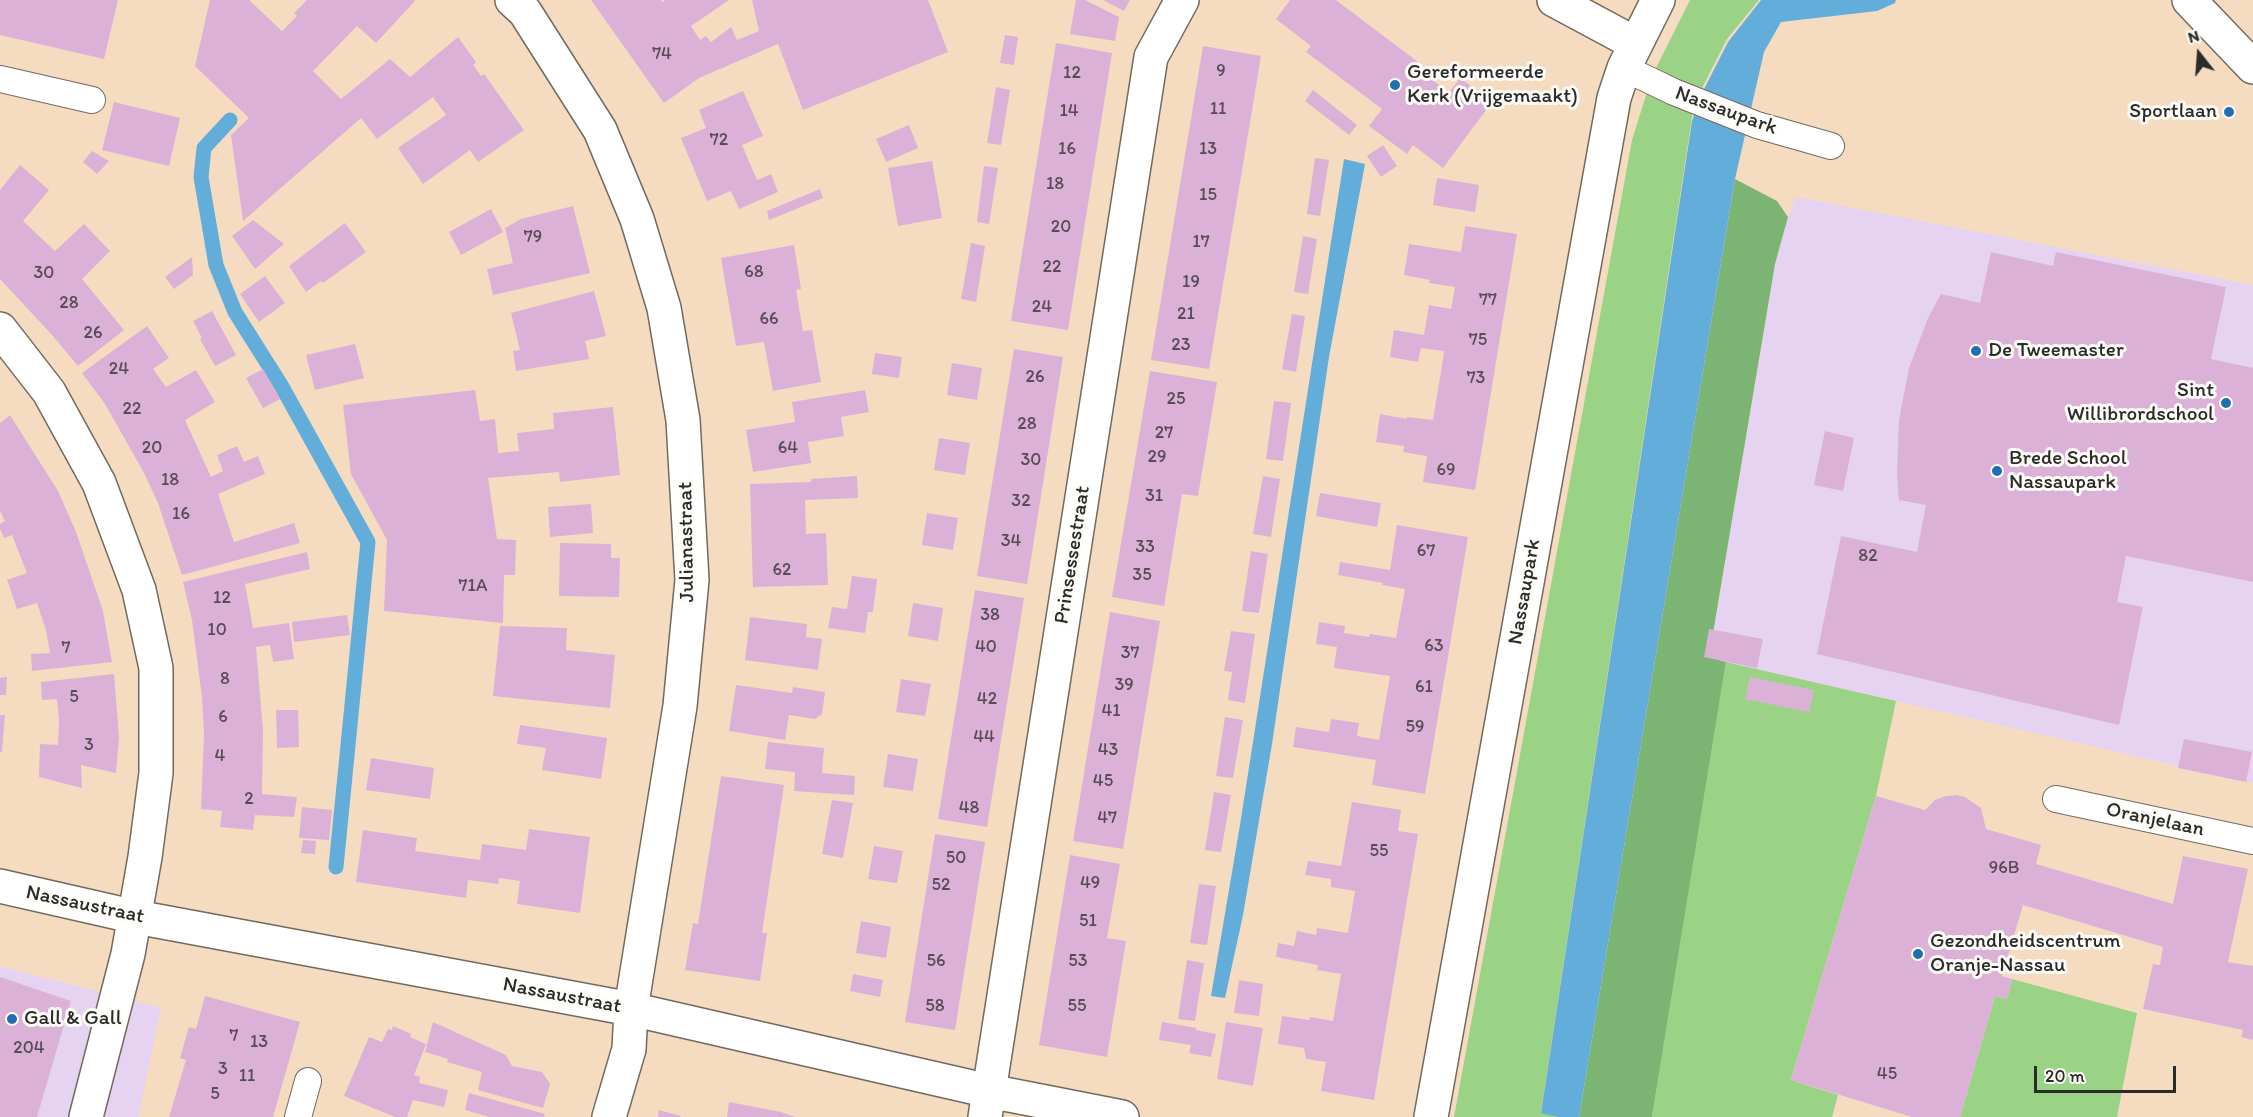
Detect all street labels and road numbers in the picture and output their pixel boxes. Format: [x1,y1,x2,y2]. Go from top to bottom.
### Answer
street label: Nassaupark [1671,81,1781,141]
street label: Julianastraat [673,482,701,602]
street label: Prinsessestraat [1050,484,1096,626]
street label: Nassaupark [1503,537,1547,647]
street label: Oranjelaan [2104,797,2206,843]
street label: Nassaustraat [24,880,146,930]
street label: Nassaustraat [501,972,623,1020]

